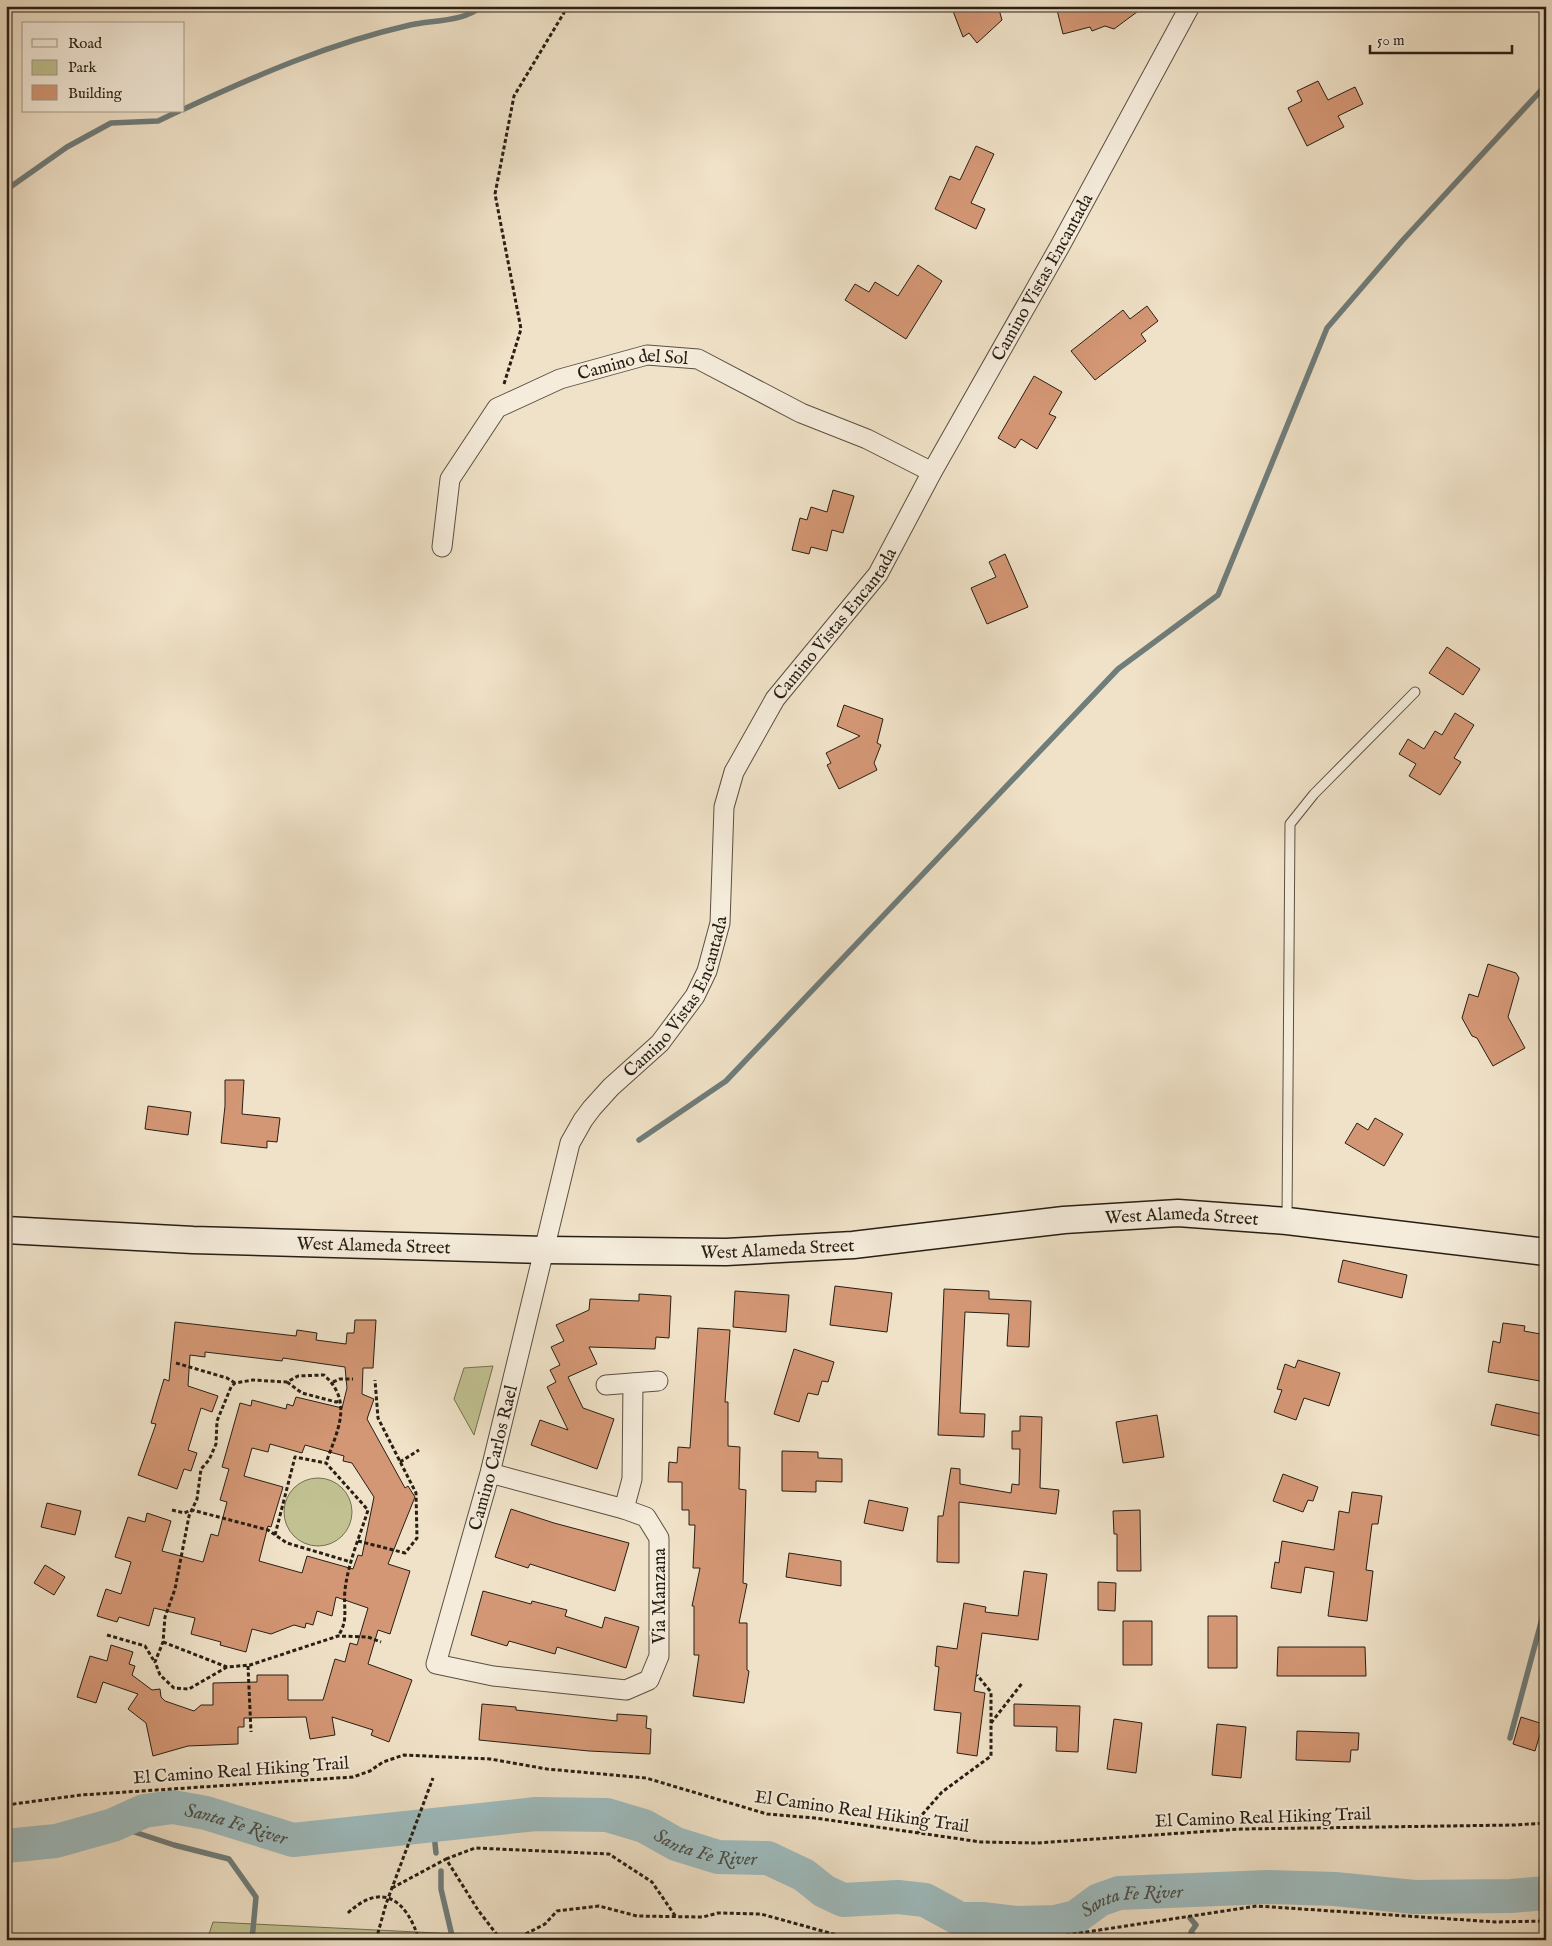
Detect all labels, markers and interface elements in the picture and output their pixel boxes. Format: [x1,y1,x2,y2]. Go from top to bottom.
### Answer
legend [22,22,185,112]
scale bar [1370,22,1512,54]
text: 50 m [1377,31,1405,50]
text: Road [68,34,103,53]
text: Park [68,58,98,77]
text: Building [68,84,123,103]
street label: Camino Vistas Encantada [987,190,1099,366]
street label: Camino del Sol [575,345,689,387]
street label: Camino Vistas Encantada [769,544,903,706]
street label: Camino Vistas Encantada [619,916,733,1083]
street label: West Alameda Street [1104,1203,1259,1232]
street label: West Alameda Street [296,1233,451,1260]
street label: West Alameda Street [700,1235,855,1265]
street label: Camino Carlos Rael [464,1383,524,1533]
street label: Via Manzana [649,1548,672,1645]
street label: El Camino Real Hiking Trail [132,1752,350,1791]
street label: El Camino Real Hiking Trail [753,1786,971,1839]
water label: Santa Fe River [183,1799,291,1852]
street label: El Camino Real Hiking Trail [1155,1803,1372,1834]
water label: Santa Fe River [649,1824,759,1872]
water label: Santa Fe River [1076,1880,1185,1924]

